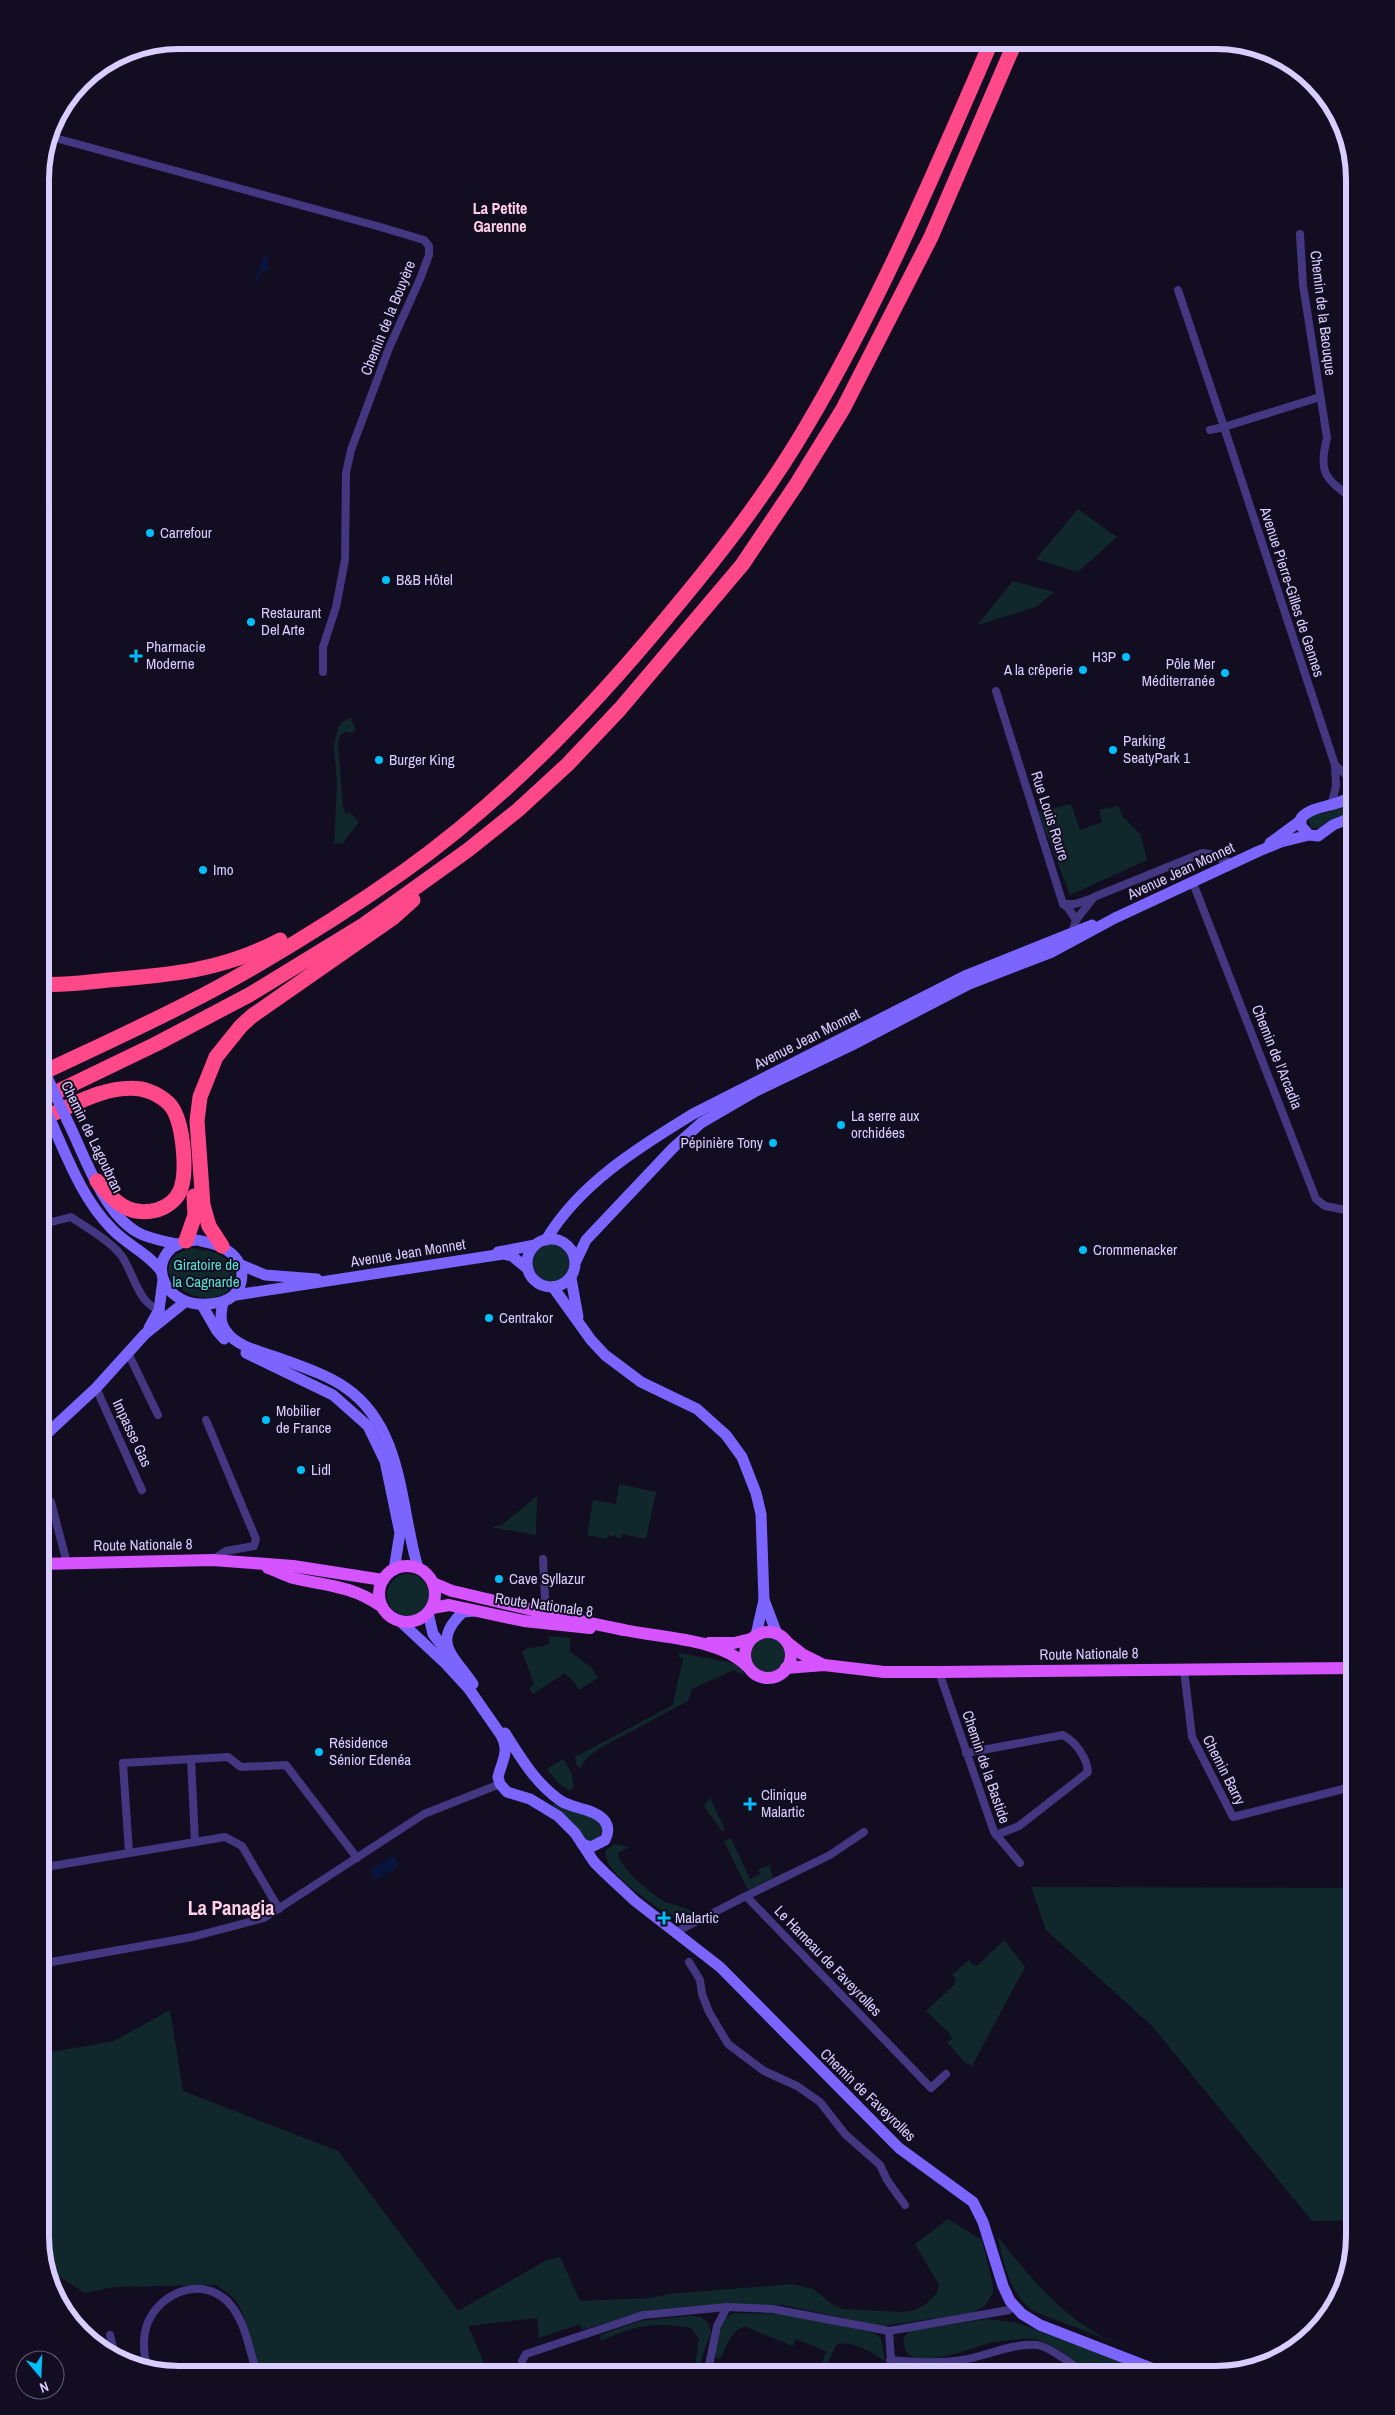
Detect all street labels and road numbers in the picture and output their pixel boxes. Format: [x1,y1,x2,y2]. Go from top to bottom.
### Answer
street label: Chemin de la Baouque [1305,249,1342,377]
street label: Chemin de la Bouyère [355,257,420,378]
street label: Avenue Pierre-Gilles de Gennes [1255,503,1330,680]
street label: Rue Louis Roure [1026,768,1075,863]
street label: Avenue Jean Monnet [1123,836,1238,905]
street label: Chemin de l'Arcadia [1247,1001,1308,1112]
street label: Avenue Jean Monnet [749,1003,864,1075]
street label: Chemin de Lagoubran [56,1077,129,1196]
street label: Avenue Jean Monnet [348,1233,467,1272]
street label: Impasse Gas [108,1396,157,1470]
street label: Route Nationale 8 [93,1533,193,1556]
street label: Route Nationale 8 [494,1587,595,1622]
street label: Route Nationale 8 [1039,1642,1139,1665]
street label: Chemin de la Bastide [957,1707,1016,1826]
street label: Chemin Barry [1198,1731,1251,1809]
street label: Le Hameau de Faveyrolles [770,1901,887,2021]
street label: Chemin de Faveyrolles [816,2043,921,2146]

